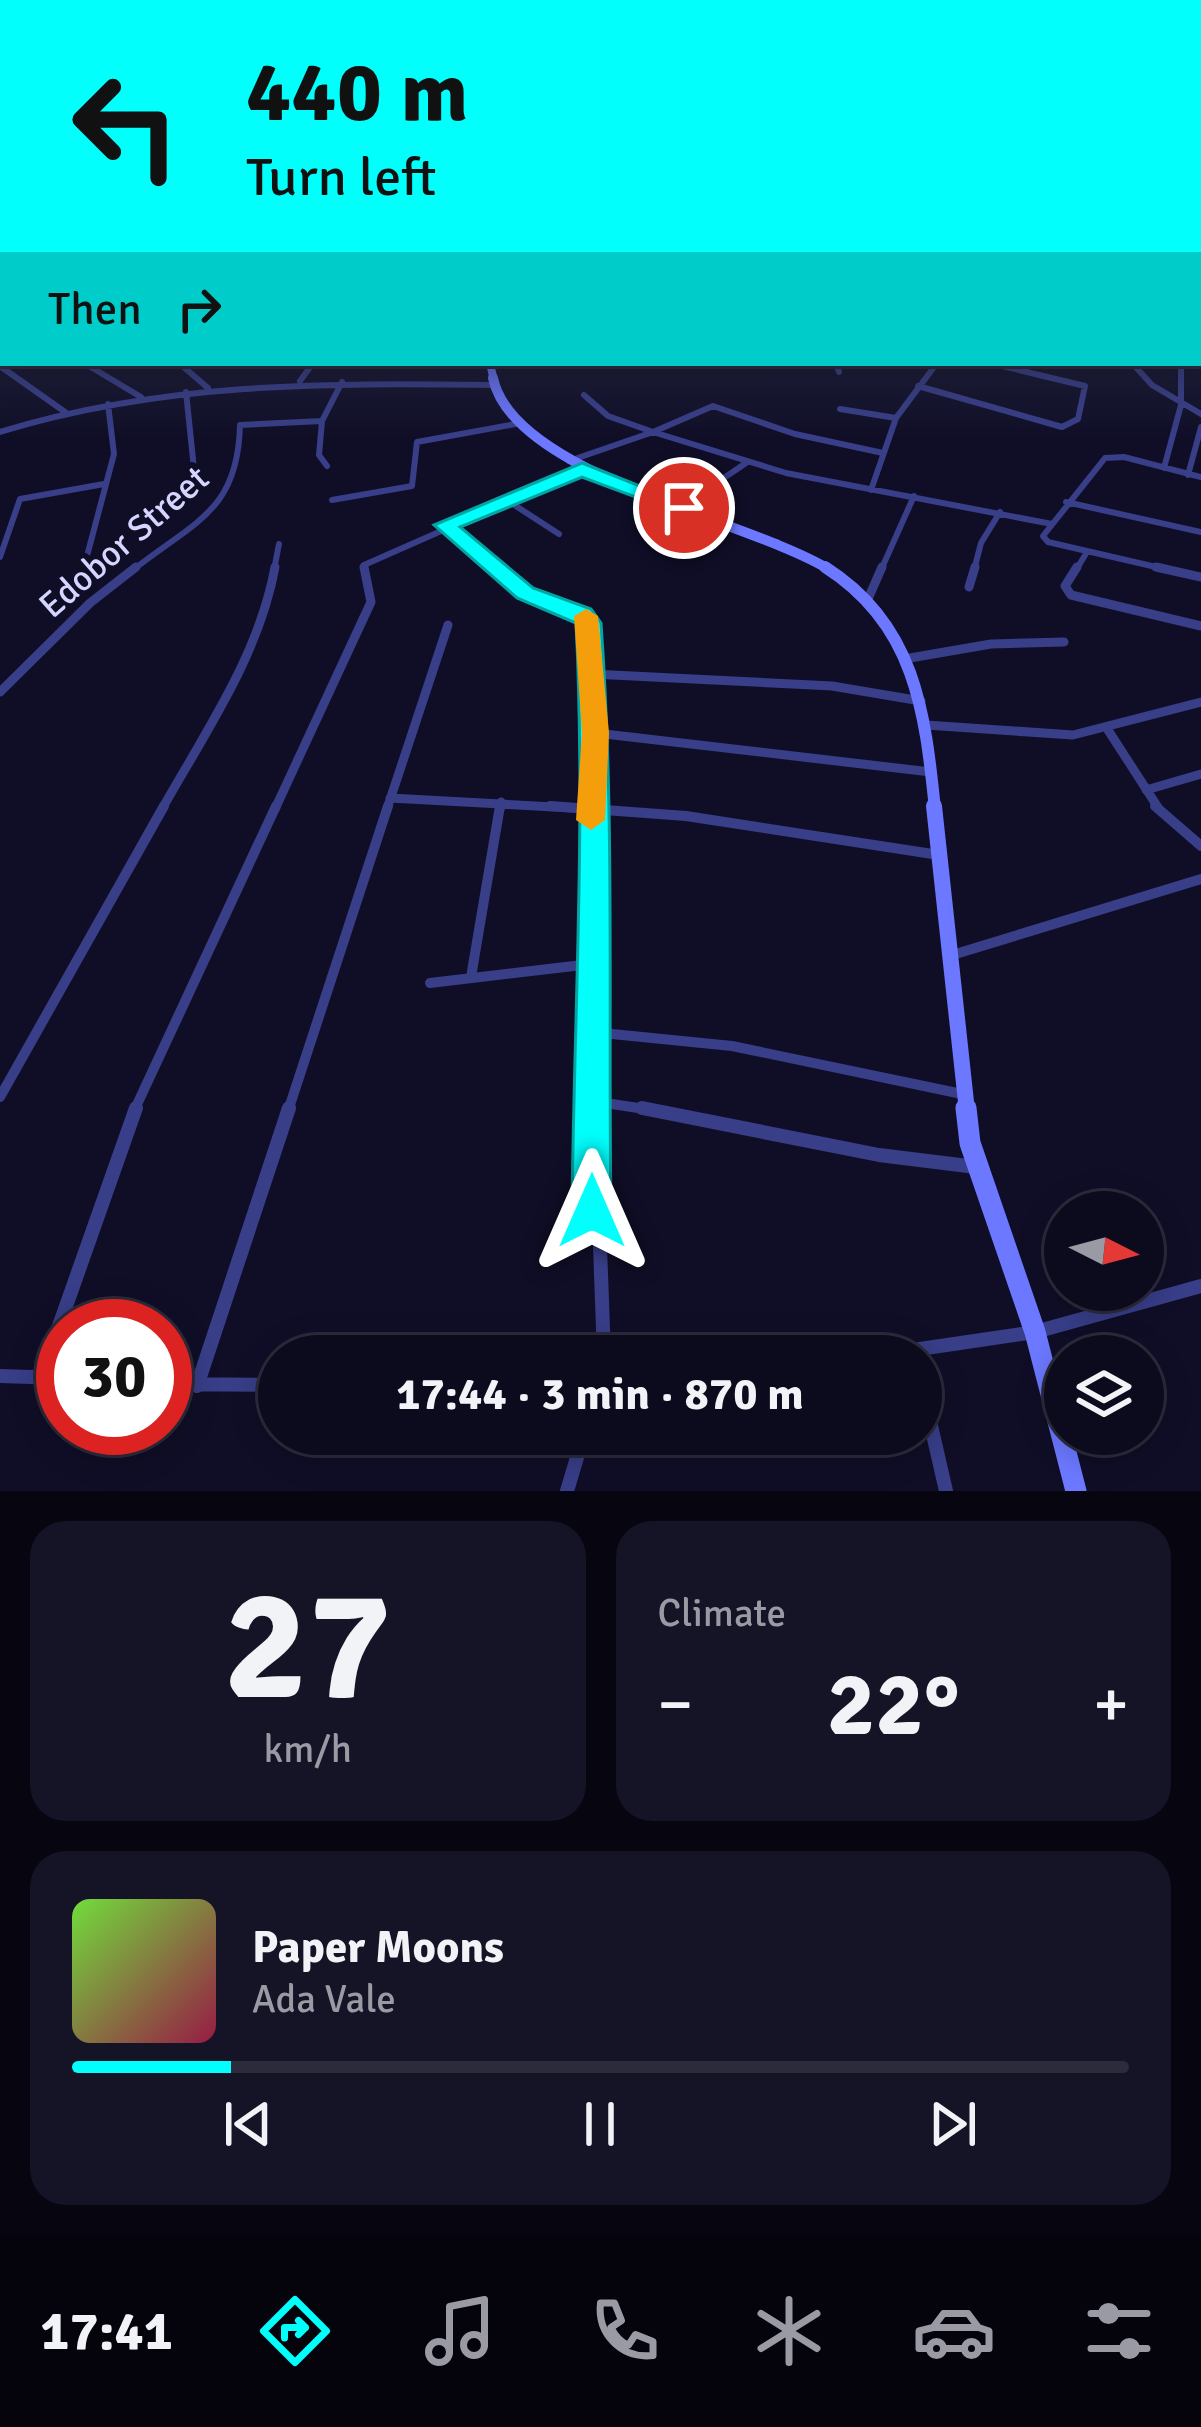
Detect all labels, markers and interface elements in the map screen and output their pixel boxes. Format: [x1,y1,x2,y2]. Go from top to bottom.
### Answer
text: 440 m [246,41,468,145]
icon: left [48,48,204,204]
text: Turn left [246,144,436,211]
icon: right [166,276,232,342]
text: Then [48,282,142,337]
street label: Edobor Street [30,456,218,628]
pin [633,457,735,559]
icon: arrive [651,475,717,541]
position arrow [529,1148,655,1274]
north arrow [1044,1191,1164,1311]
map controls [1044,1191,1164,1455]
speed limit sign: 30 [36,1299,192,1455]
button: layers [1044,1335,1164,1455]
text: 17:44 · 3 min · 870 m [396,1367,804,1422]
text: 27 [224,1550,392,1743]
text: Climate [658,1589,786,1637]
text: 22° [827,1649,960,1760]
text: − [658,1664,693,1745]
text: + [1093,1664,1129,1745]
text: km/h [264,1725,352,1773]
text: Paper Moons [252,1920,504,1975]
text: Ada Vale [252,1975,396,2023]
icon: previous [215,2091,281,2157]
icon: pause [567,2091,633,2157]
icon: next [920,2091,986,2157]
icon: directions [253,2289,337,2373]
icon: music [418,2289,502,2373]
icon: phone [583,2289,667,2373]
icon: climate [747,2289,831,2373]
icon: car [912,2289,996,2373]
icon: filters [1077,2289,1161,2373]
text: 17:41 [40,2298,173,2365]

